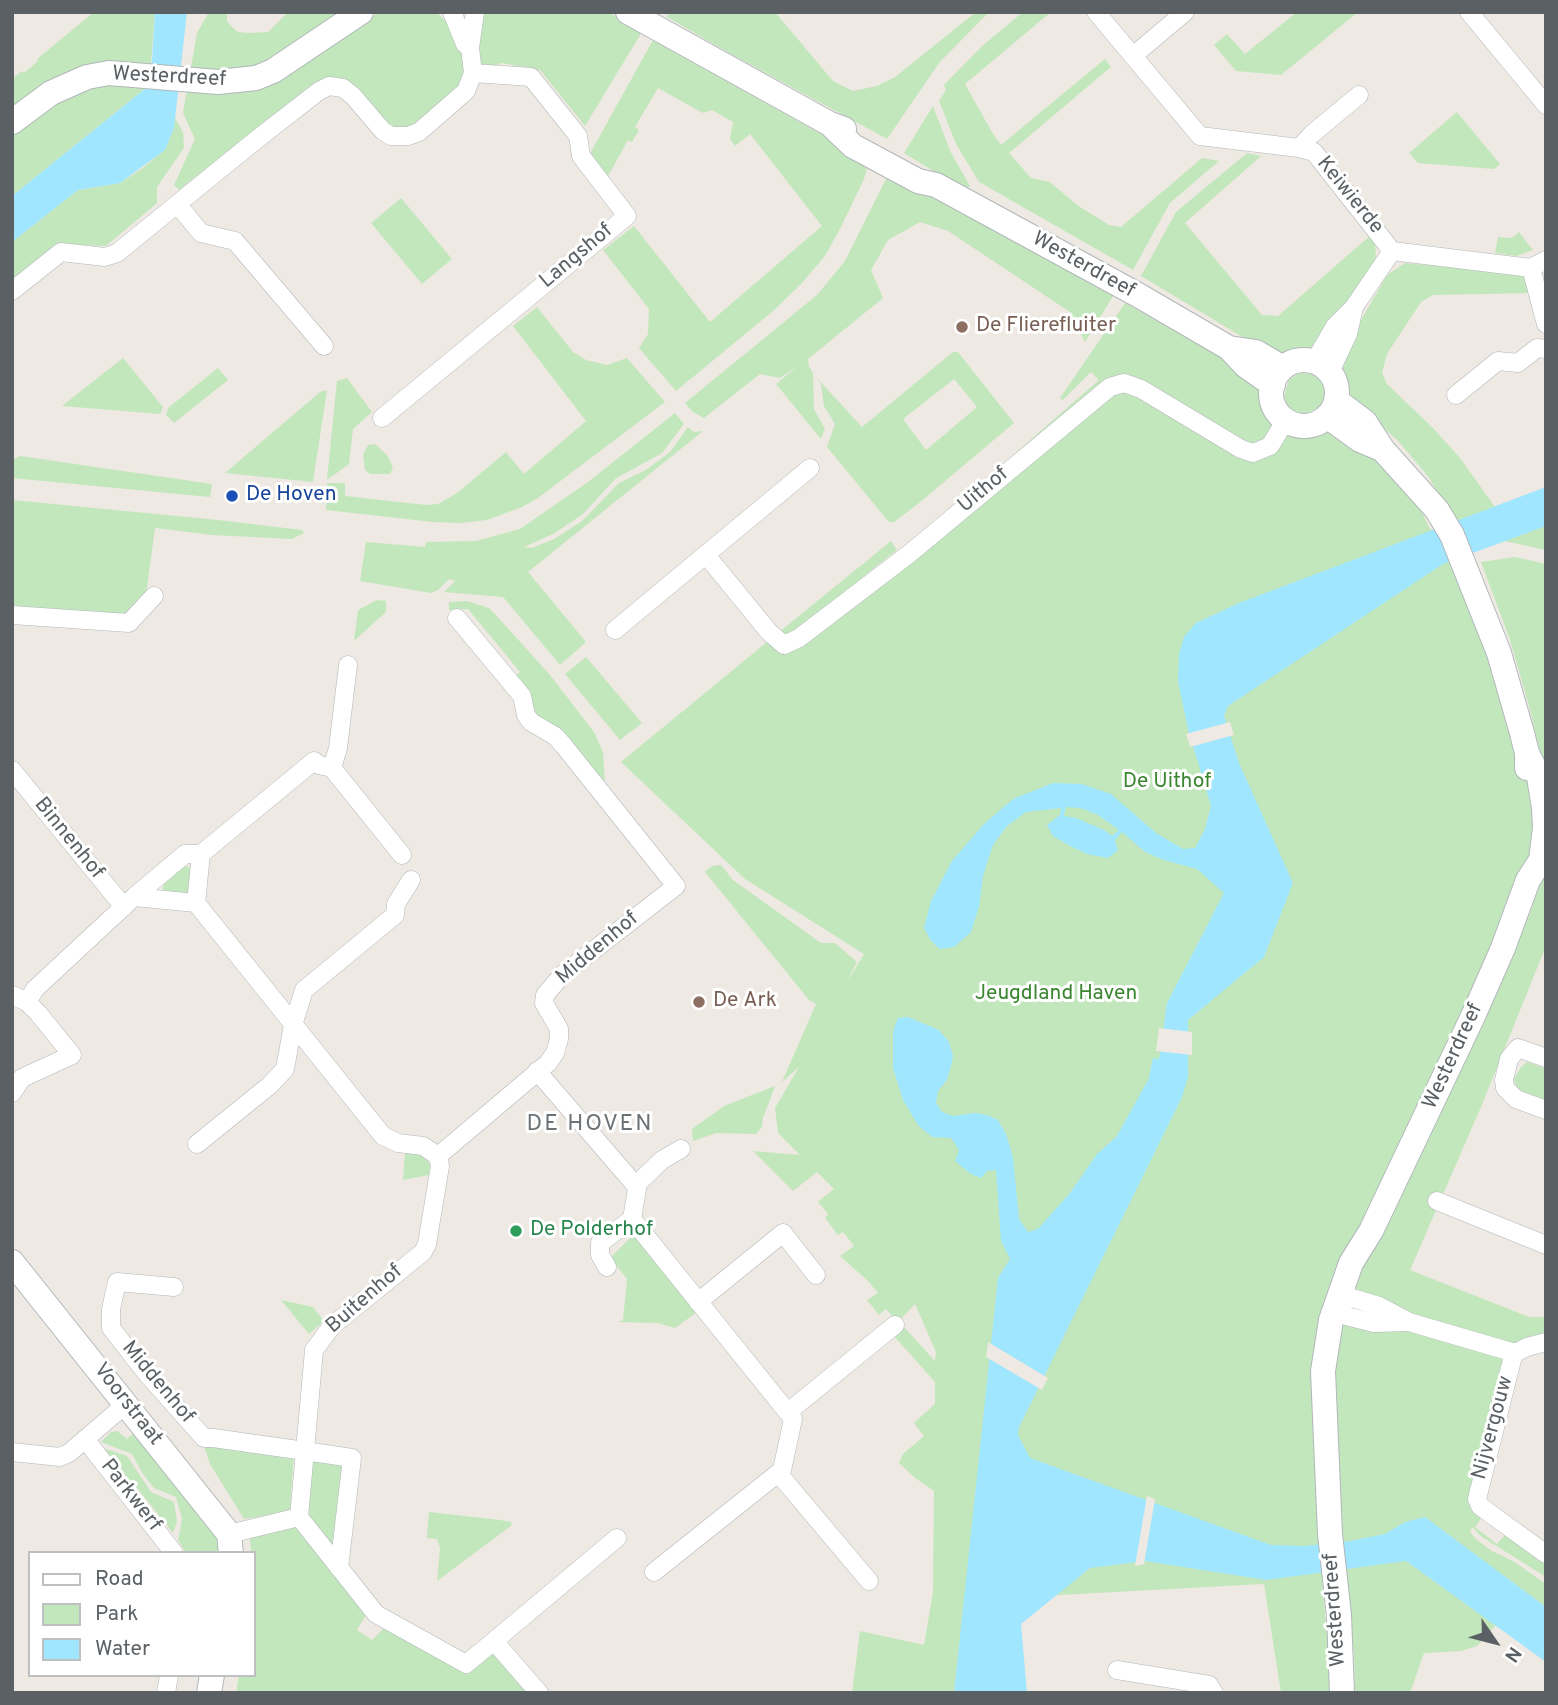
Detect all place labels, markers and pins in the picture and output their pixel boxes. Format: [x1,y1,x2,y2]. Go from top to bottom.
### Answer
place label: De Flierefluiter [976,314,1116,340]
marker: De Flierefluiter [954,319,970,335]
place label: De Hoven [246,483,337,509]
marker: De Hoven [224,488,240,504]
place label: De Ark [713,989,777,1015]
marker: De Ark [691,994,707,1010]
place label: De Polderhof [530,1218,653,1244]
marker: De Polderhof [508,1223,524,1239]

